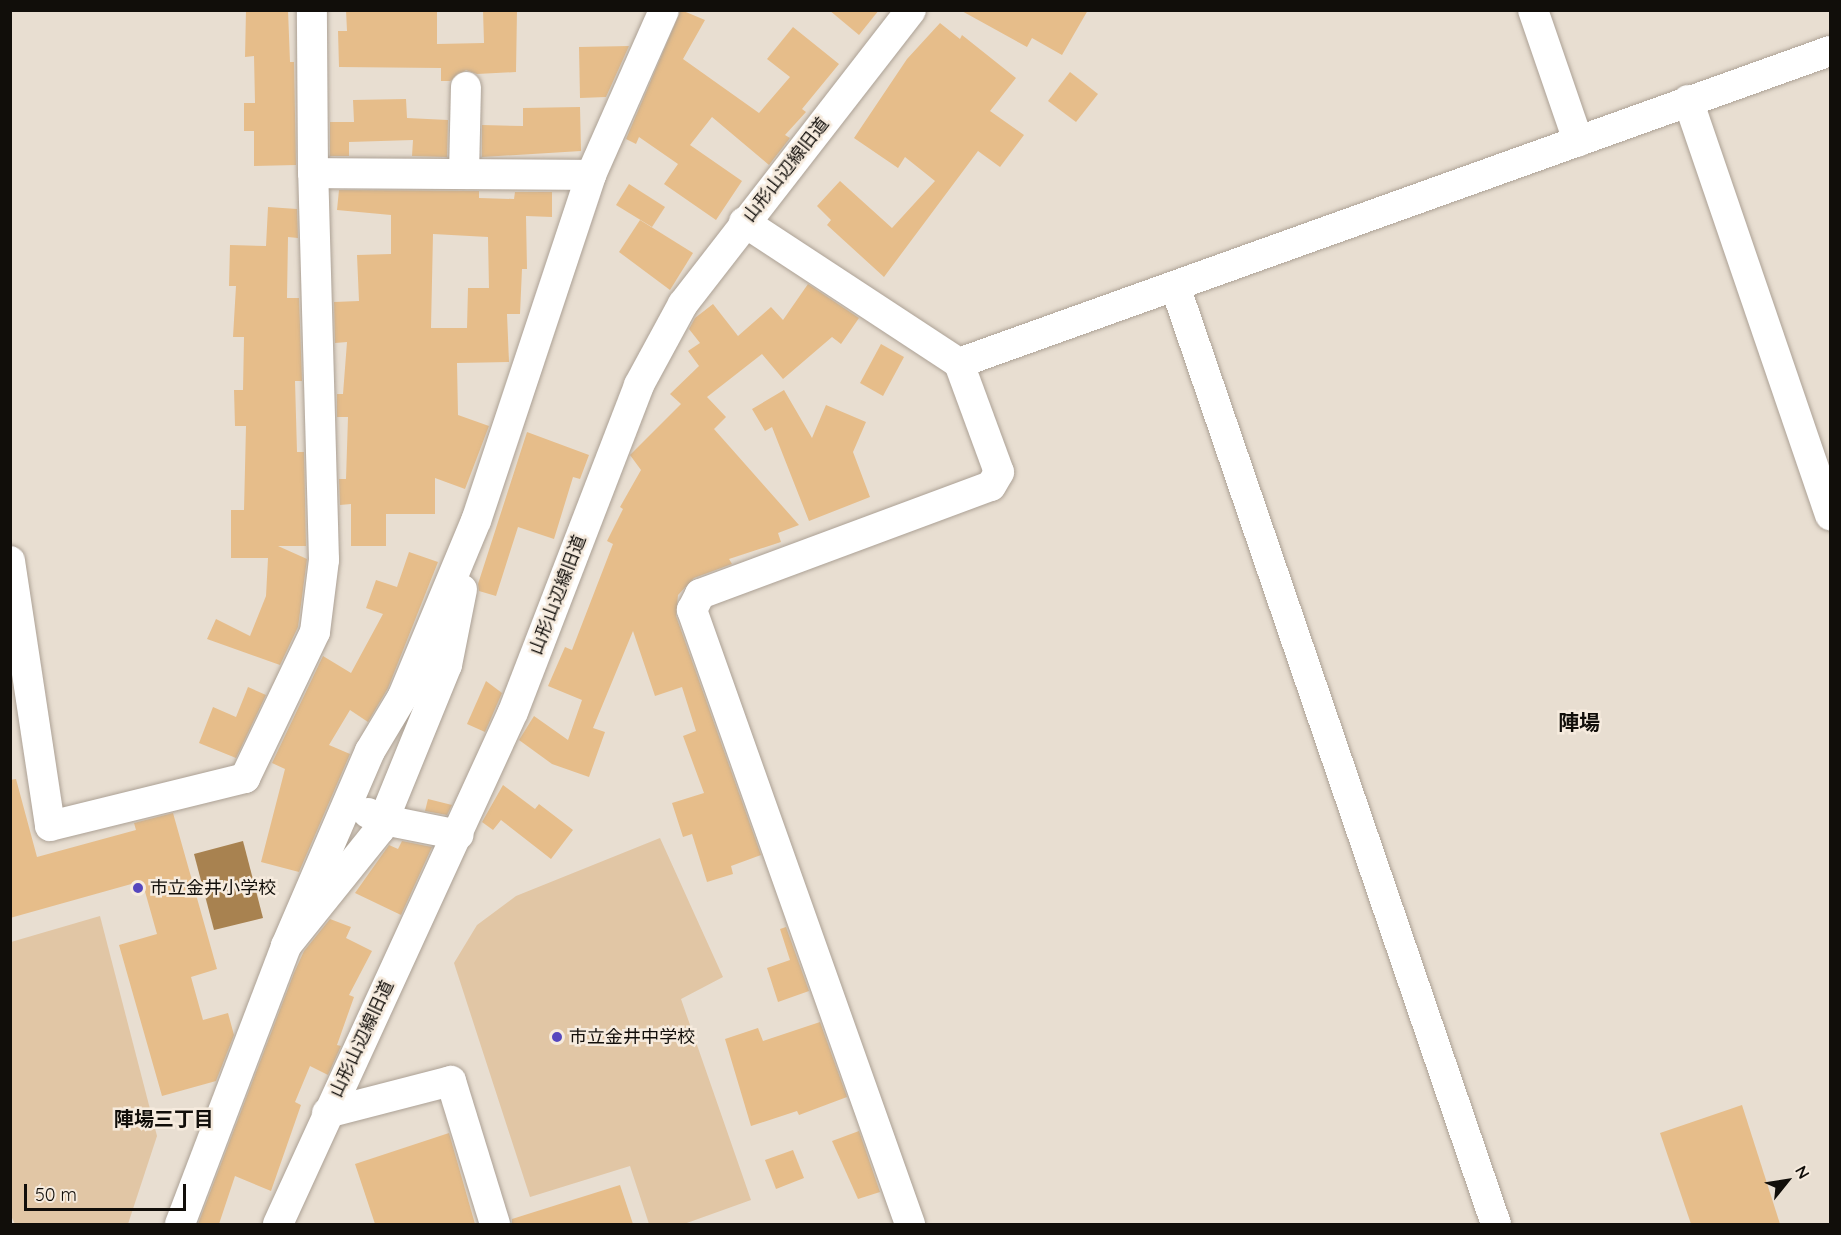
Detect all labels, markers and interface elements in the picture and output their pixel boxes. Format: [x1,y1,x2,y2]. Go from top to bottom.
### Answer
street label: 山形山辺線旧道 [739,114,833,226]
street label: 山形山辺線旧道 [525,532,591,658]
district label: 陣場 [1558,709,1600,735]
place label: 市立金井小学校 [150,877,276,899]
marker: 市立金井小学校 [131,881,145,895]
street label: 山形山辺線旧道 [326,977,398,1101]
place label: 市立金井中学校 [569,1026,695,1048]
marker: 市立金井中学校 [550,1030,564,1044]
district label: 陣場三丁目 [114,1106,214,1130]
north arrow [1757,1151,1817,1211]
text: N [1791,1162,1814,1182]
scale bar [27,1172,189,1210]
text: 50 m [35,1183,77,1206]

